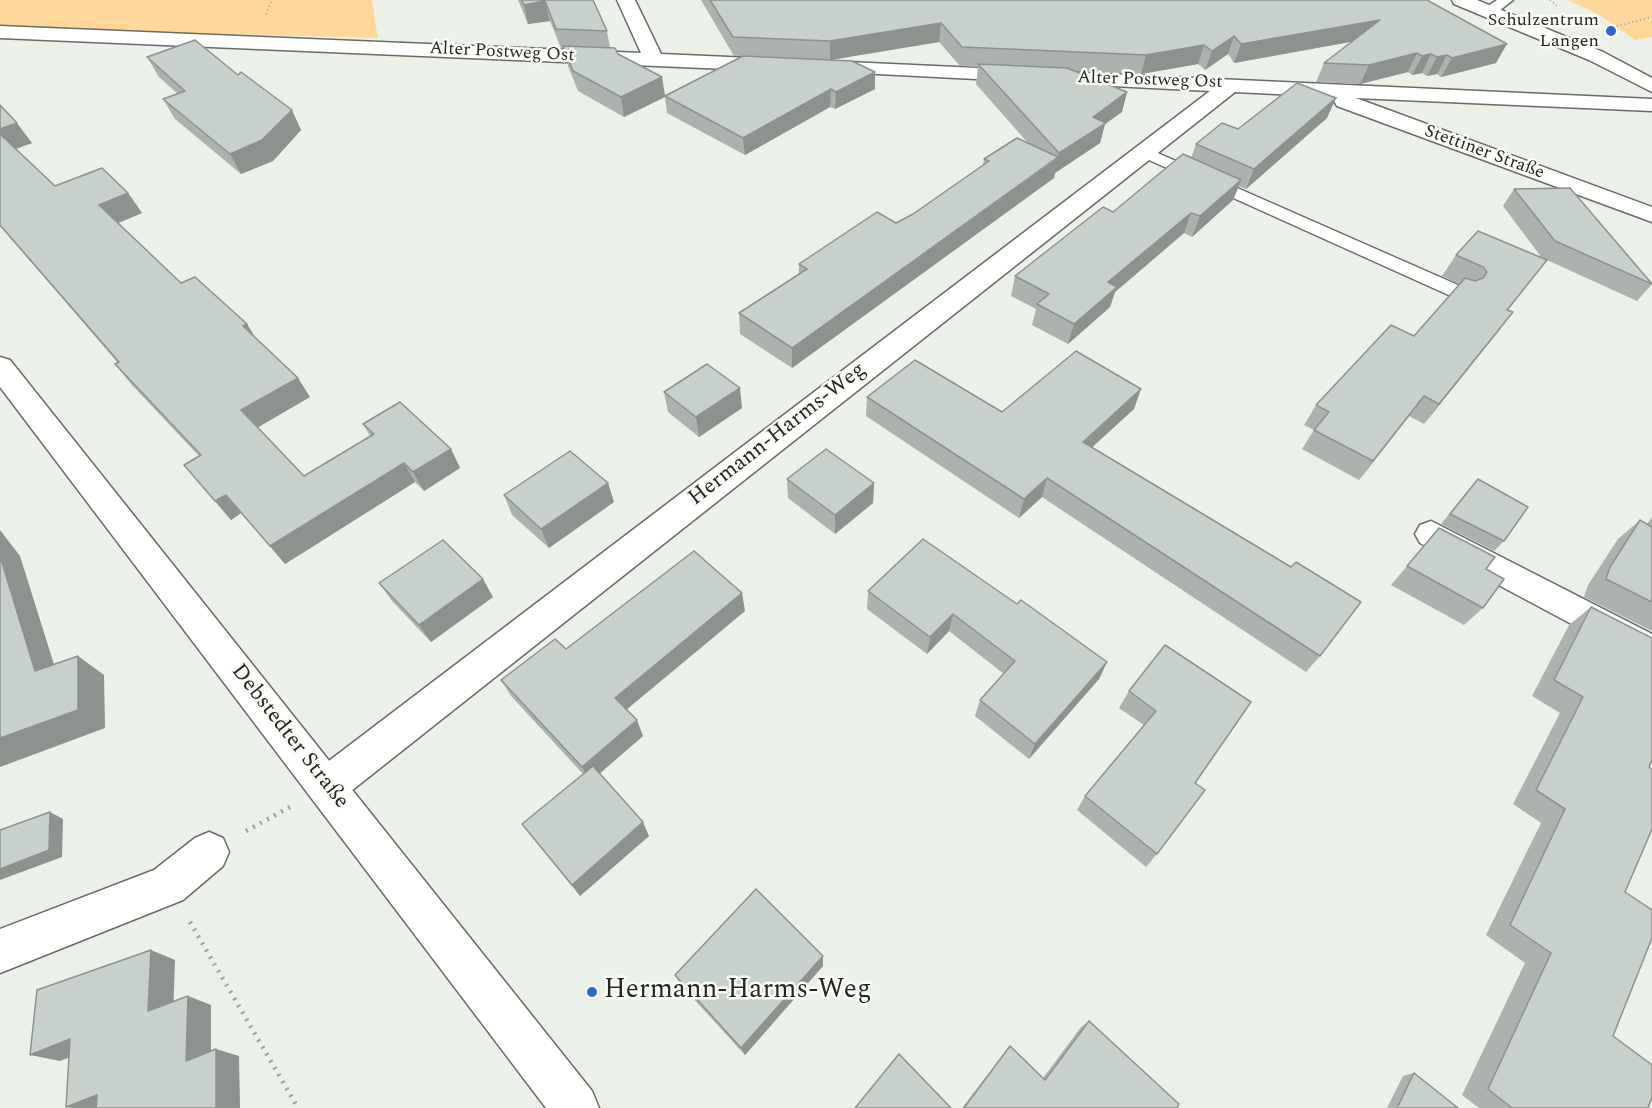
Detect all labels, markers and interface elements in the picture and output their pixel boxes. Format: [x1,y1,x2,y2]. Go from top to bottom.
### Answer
place label: Schulzentrum Langen [1488,10,1599,52]
marker: Schulzentrum Langen [1604,24,1618,38]
street label: Alter Postweg Ost [429,38,575,68]
street label: Alter Postweg Ost [1077,68,1223,94]
street label: Stettiner Straße [1421,121,1547,185]
street label: Hermann-Harms-Weg [684,357,872,513]
street label: Debstedter Straße [224,659,354,815]
place label: Hermann-Harms-Weg [604,976,872,1008]
marker: Hermann-Harms-Weg [585,985,599,999]

